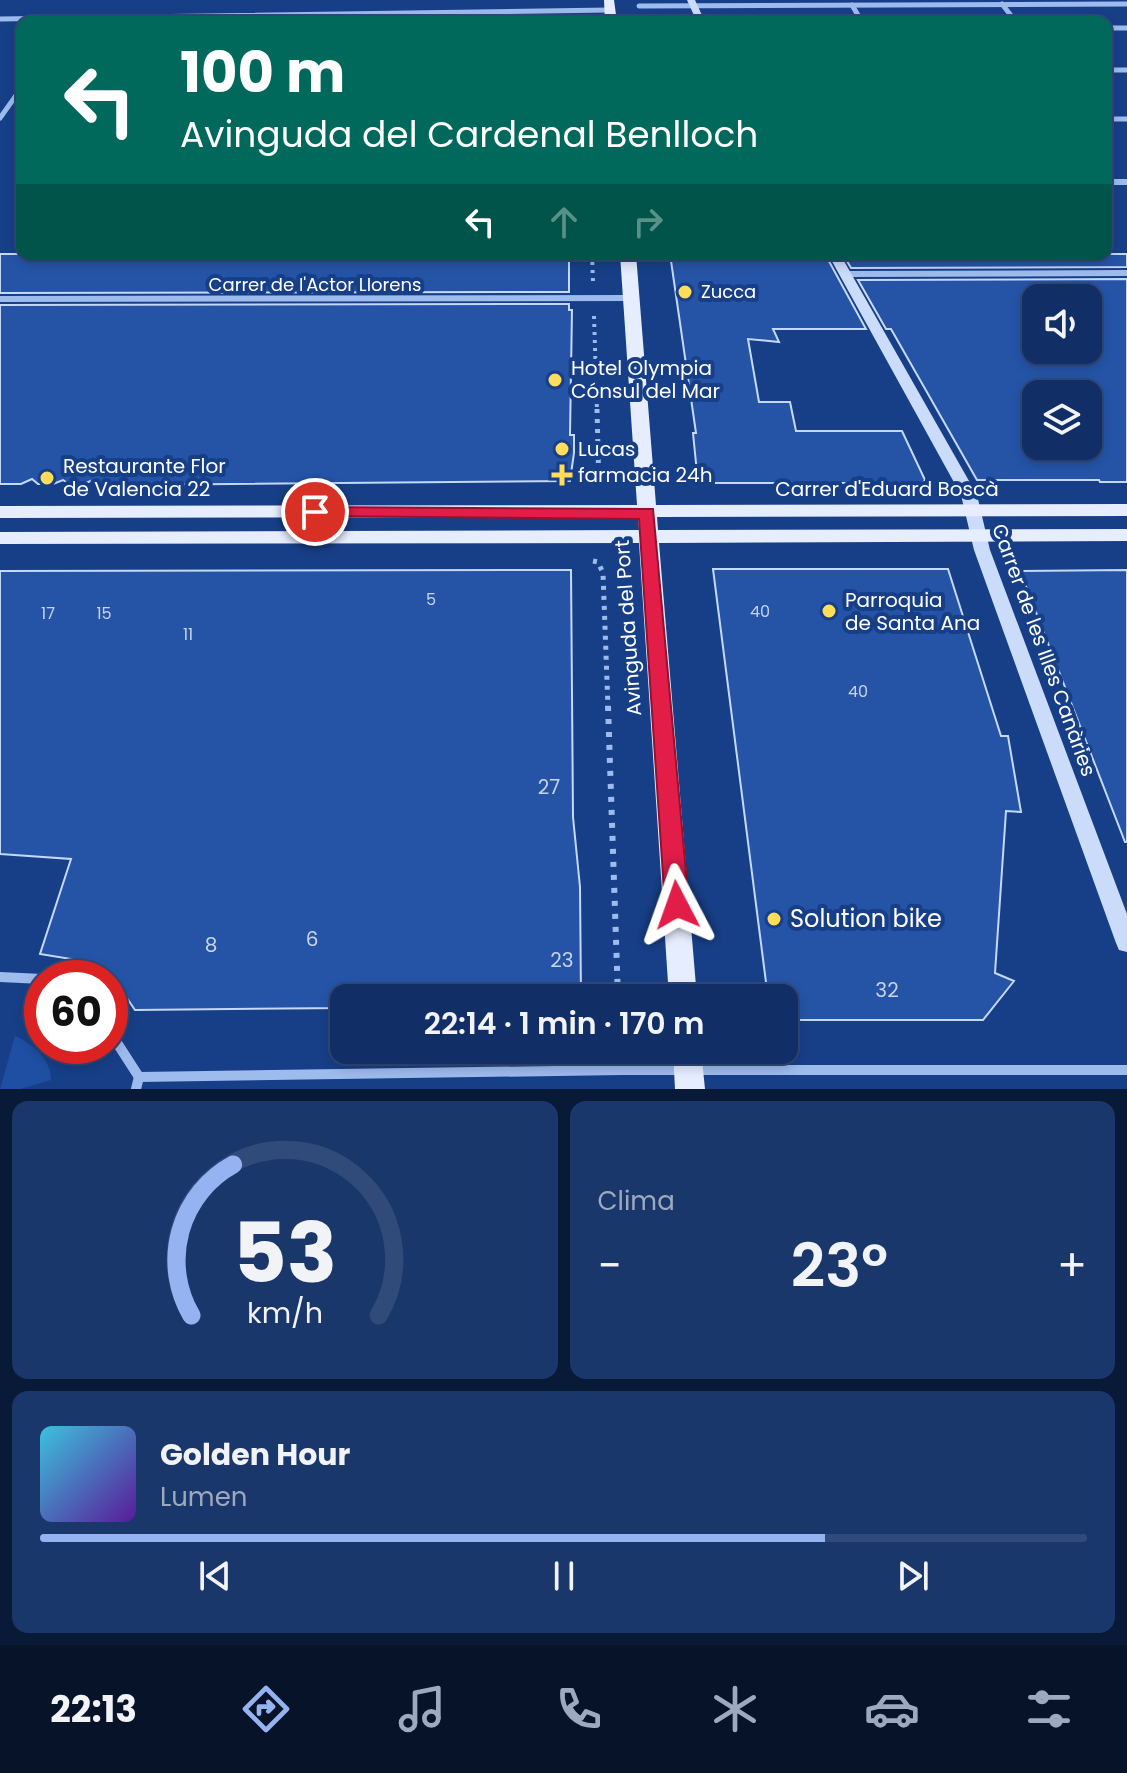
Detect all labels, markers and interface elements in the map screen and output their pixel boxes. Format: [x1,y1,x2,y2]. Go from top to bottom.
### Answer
text: 100 m [180,33,345,112]
icon: left [48,48,152,152]
text: Avinguda del Cardenal Benlloch [180,109,758,160]
icon: left [458,200,502,244]
icon: ahead [542,200,586,244]
icon: right [626,200,670,244]
street label: Carrer de l'Actor Llorens [209,272,421,297]
place label: Zucca [701,279,756,304]
marker: Zucca [676,283,694,301]
map controls [1022,284,1102,460]
button: sound [1022,284,1102,364]
place label: Hotel Olympia Cónsul del Mar [571,354,720,405]
marker: Hotel Olympia Cónsul del Mar [546,371,564,389]
button: layers [1022,380,1102,460]
place label: Lucas [578,435,636,463]
marker: Lucas [553,440,571,458]
place label: Restaurante Flor de Valencia 22 [63,452,226,503]
place label: farmacia 24h [578,461,712,489]
marker: farmacia 24h [553,466,571,484]
marker: Restaurante Flor de Valencia 22 [38,469,56,487]
street label: Carrer d'Eduard Boscà [775,475,999,503]
pin [281,478,349,546]
icon: arrive [293,490,337,534]
street label: Carrer de les Illes Canàries [985,520,1103,780]
street label: Avinguda del Port [608,539,648,717]
place label: Parroquia de Santa Ana [845,586,980,637]
house number: 5 [426,588,436,611]
house number: 40 [750,600,770,623]
house number: 17 [41,602,55,625]
house number: 15 [96,602,112,625]
marker: Parroquia de Santa Ana [820,602,838,620]
house number: 11 [183,623,193,646]
house number: 40 [848,680,868,703]
house number: 27 [538,773,560,801]
position arrow [635,863,719,947]
place label: Solution bike [790,902,942,935]
marker: Solution bike [765,910,783,928]
house number: 6 [306,925,318,953]
house number: 8 [205,931,217,959]
house number: 23 [550,946,574,974]
speed limit sign: 60 [24,960,128,1064]
house number: 32 [875,976,899,1004]
text: 22:14 · 1 min · 170 m [424,1002,704,1045]
text: Clima [598,1183,675,1219]
text: 53 [233,1195,337,1311]
text: 23° [791,1224,888,1308]
text: − [598,1235,622,1296]
text: + [1057,1235,1087,1296]
text: km/h [247,1293,323,1333]
text: Golden Hour [160,1433,350,1476]
text: Lumen [160,1479,247,1515]
icon: previous [193,1554,237,1598]
icon: pause [542,1554,586,1598]
icon: next [891,1554,935,1598]
icon: directions [238,1681,294,1737]
icon: music [394,1681,450,1737]
icon: phone [551,1681,607,1737]
icon: climate [707,1681,763,1737]
icon: car [864,1681,920,1737]
icon: filters [1021,1681,1077,1737]
text: 22:13 [50,1684,137,1735]

